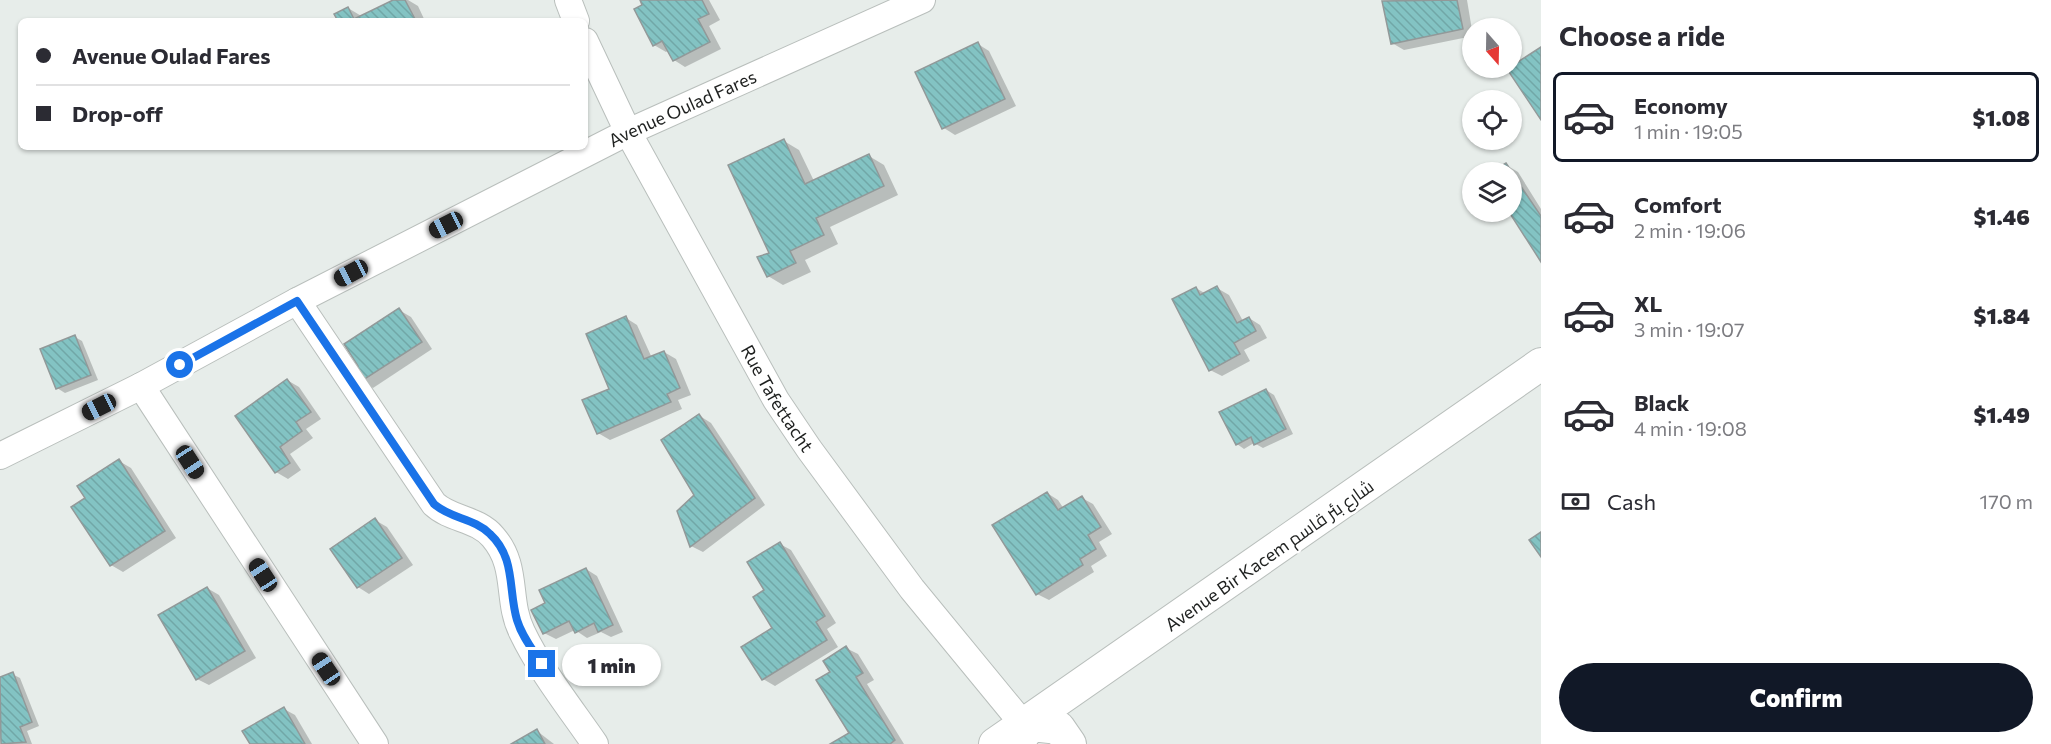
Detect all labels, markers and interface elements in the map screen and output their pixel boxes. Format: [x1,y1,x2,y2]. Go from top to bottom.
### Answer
north arrow [1462,18,1522,78]
map controls [1462,18,1522,222]
text: Choose a ride [1559,19,1725,52]
text: Avenue Oulad Fares [72,42,270,69]
street label: Avenue Oulad Fares [604,65,760,151]
button: locate [1462,90,1522,150]
icon: car [1562,90,1616,144]
text: Economy [1634,92,1728,119]
text: Drop-off [72,100,163,127]
text: $1.08 [1973,104,2030,131]
text: 1 min · 19:05 [1634,119,1743,143]
button: layers [1462,162,1522,222]
icon: car [1562,189,1616,243]
text: Comfort [1634,191,1722,218]
text: $1.46 [1973,203,2030,230]
car [426,209,466,241]
text: 2 min · 19:06 [1634,218,1746,242]
car [331,257,371,289]
icon: car [1562,288,1616,342]
text: XL [1634,290,1662,317]
text: $1.84 [1974,302,2030,329]
text: 3 min · 19:07 [1634,317,1745,341]
street label: Rue Tafettacht [737,341,819,456]
route start [166,351,193,378]
icon: car [1562,387,1616,441]
text: Black [1634,389,1689,416]
car [79,391,119,423]
text: $1.49 [1973,401,2030,428]
text: 4 min · 19:08 [1634,416,1747,440]
car [173,442,207,482]
street label: Avenue Bir Kacem شارع بئر قاسم [1160,474,1379,637]
icon: cash [1559,485,1592,518]
text: Cash [1607,488,1656,515]
text: 170 m [1980,489,2033,513]
car [246,555,280,595]
callout: 1 min [563,643,662,685]
car [308,649,344,689]
route end [528,650,555,677]
text: 1 min [587,653,636,677]
button: Confirm [1559,663,2033,732]

